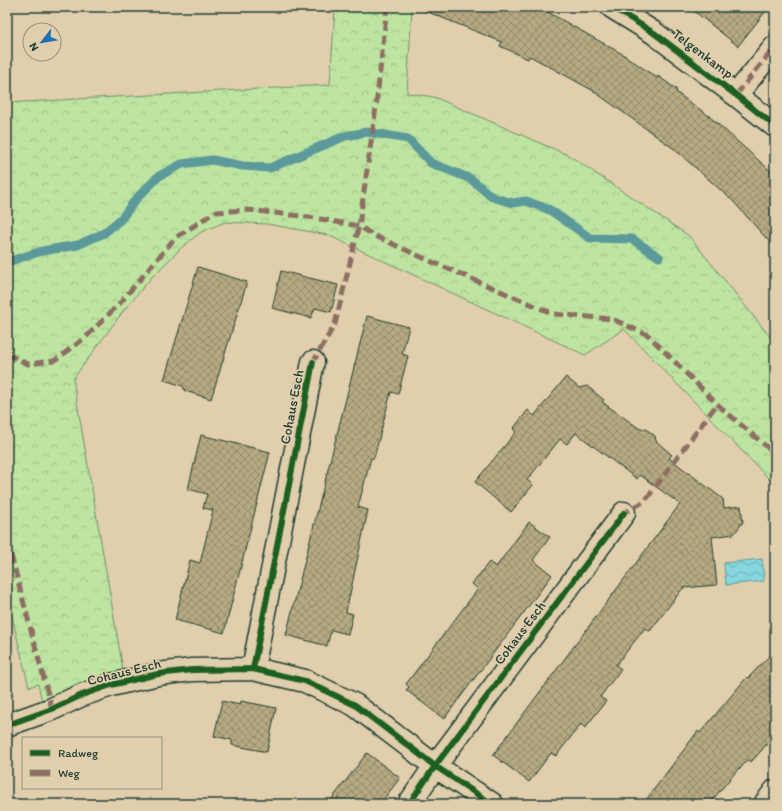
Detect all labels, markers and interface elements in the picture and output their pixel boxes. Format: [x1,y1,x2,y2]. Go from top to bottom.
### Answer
north arrow [22,22,62,62]
street label: Telgenkamp [669,26,737,82]
text: N [26,40,41,53]
street label: Cohaus Esch [276,368,308,446]
street label: Cohaus Esch [490,598,550,668]
street label: Cohaus Esch [85,655,163,689]
legend [22,737,162,789]
text: Radweg [58,746,99,760]
text: Weg [58,766,81,780]

